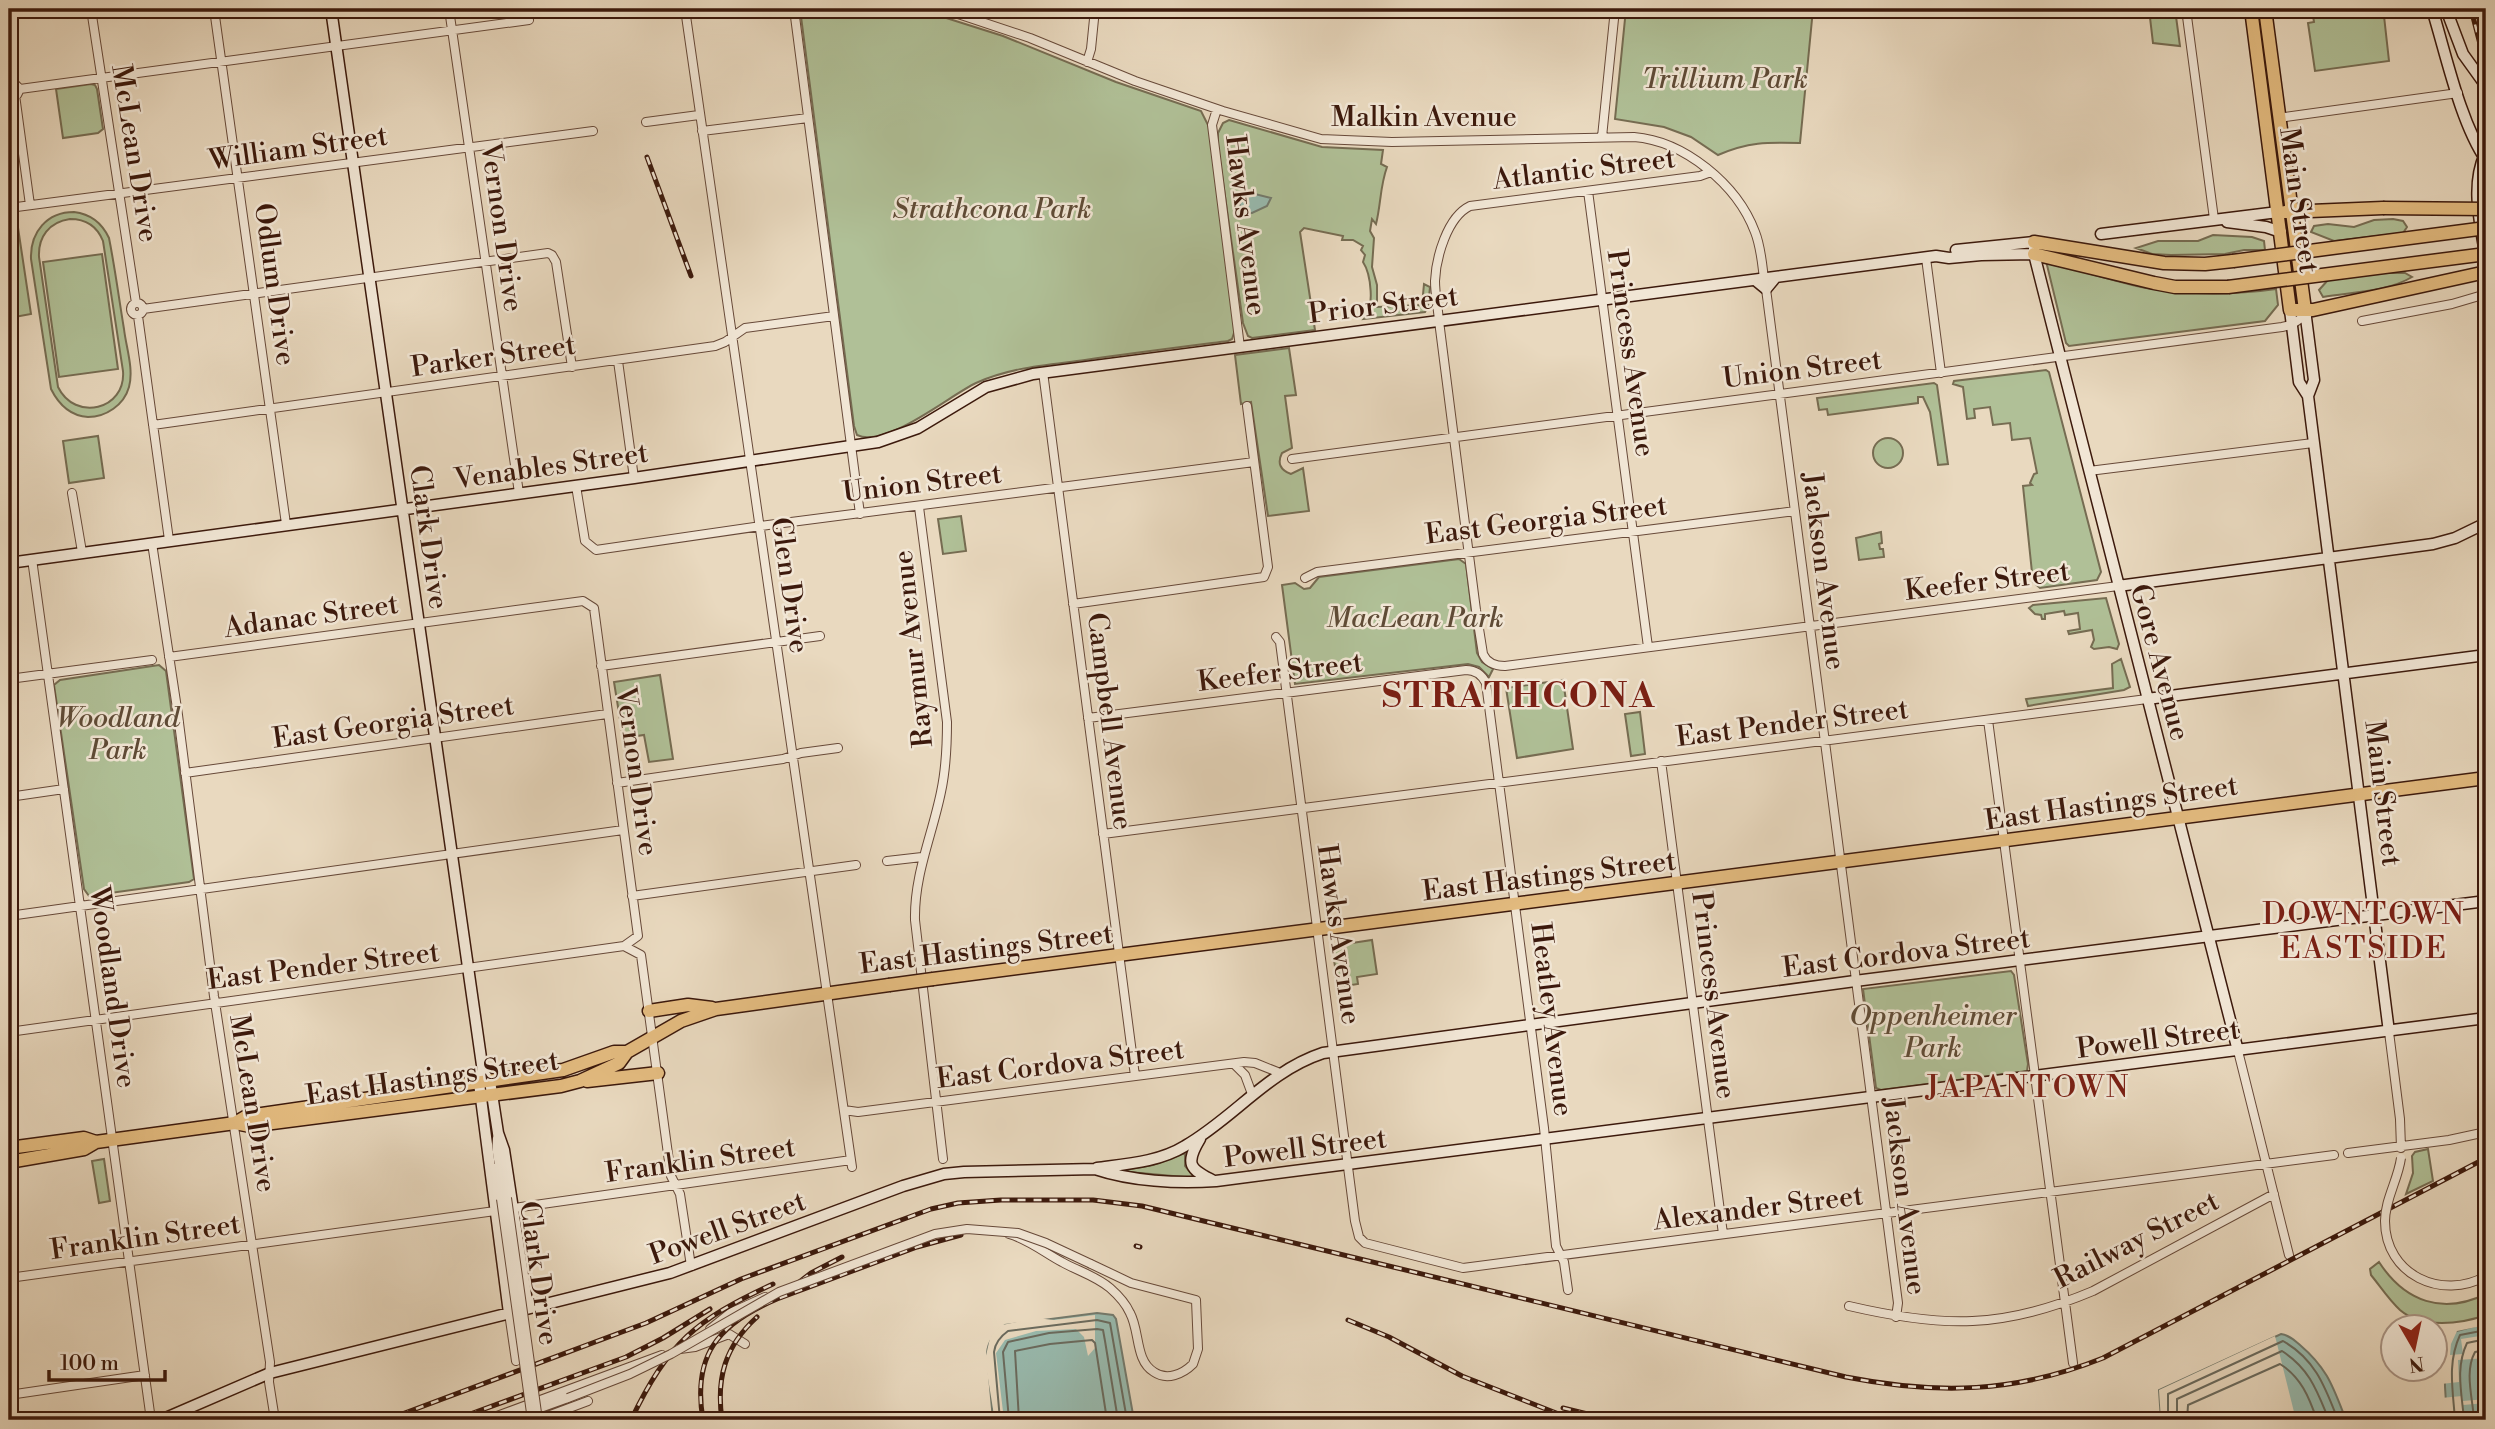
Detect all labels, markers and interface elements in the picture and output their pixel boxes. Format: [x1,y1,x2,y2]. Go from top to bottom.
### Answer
street label: McLean Drive [103,62,166,245]
park label: Trillium Park [1642,62,1808,97]
street label: Malkin Avenue [1331,100,1517,135]
street label: William Street [206,119,390,178]
street label: Main Street [2271,125,2326,275]
street label: Hawks Avenue [1217,133,1274,318]
street label: Vernon Drive [472,139,531,314]
street label: Atlantic Street [1490,141,1678,198]
park label: Strathcona Park [893,192,1091,227]
street label: Odlum Drive [246,201,303,368]
street label: Princess Avenue [1599,247,1662,459]
street label: Prior Street [1306,279,1460,332]
street label: Parker Street [409,328,578,385]
street label: Union Street [1721,342,1884,397]
street label: Venables Street [451,436,650,498]
street label: Union Street [841,456,1004,511]
street label: Clark Drive [401,463,456,612]
street label: Jackson Avenue [1794,469,1853,672]
street label: East Georgia Street [1423,488,1669,553]
street label: Glen Drive [763,515,816,655]
street label: Raymur Avenue [886,548,941,749]
street label: Keefer Street [1903,554,2072,609]
street label: Gore Avenue [2122,580,2197,744]
street label: Adanac Street [221,587,401,646]
park label: MacLean Park [1326,601,1504,636]
street label: Campbell Avenue [1079,610,1140,832]
street label: Keefer Street [1196,645,1365,700]
district label: STRATHCONA [1382,675,1656,718]
street label: Vernon Drive [607,683,666,858]
street label: East Georgia Street [270,688,516,757]
street label: East Pender Street [1674,692,1910,755]
park label: Woodland Park [57,701,181,768]
street label: Main Street [2356,718,2409,868]
street label: East Hastings Street [1982,768,2240,839]
street label: Hawks Avenue [1309,842,1368,1027]
street label: East Hastings Street [1420,844,1678,909]
street label: Woodland Drive [81,883,144,1090]
street label: Princess Avenue [1683,890,1744,1101]
district label: DOWNTOWN EASTSIDE [2262,896,2466,968]
street label: East Hastings Street [857,917,1115,982]
street label: Heatley Avenue [1522,920,1581,1118]
street label: East Cordova Street [1780,921,2032,986]
street label: East Pender Street [205,935,441,998]
park label: Oppenheimer Park [1849,999,2018,1066]
street label: McLean Drive [221,1012,284,1195]
street label: Powell Street [2075,1012,2242,1067]
street label: East Cordova Street [934,1032,1186,1097]
street label: East Hastings Street [303,1043,561,1114]
district label: JAPANTOWN [1925,1069,2130,1107]
street label: Jackson Avenue [1875,1094,1934,1297]
street label: Powell Street [1222,1121,1389,1176]
street label: Franklin Street [603,1130,798,1191]
street label: Alexander Street [1650,1178,1865,1239]
street label: Powell Street [644,1184,811,1273]
street label: Railway Street [2048,1184,2225,1297]
street label: Clark Drive [511,1199,566,1348]
street label: Franklin Street [48,1207,243,1268]
north arrow [2380,1314,2450,1384]
scale bar [49,1338,164,1382]
text: 100 m [60,1351,119,1377]
text: N [2407,1351,2426,1377]

